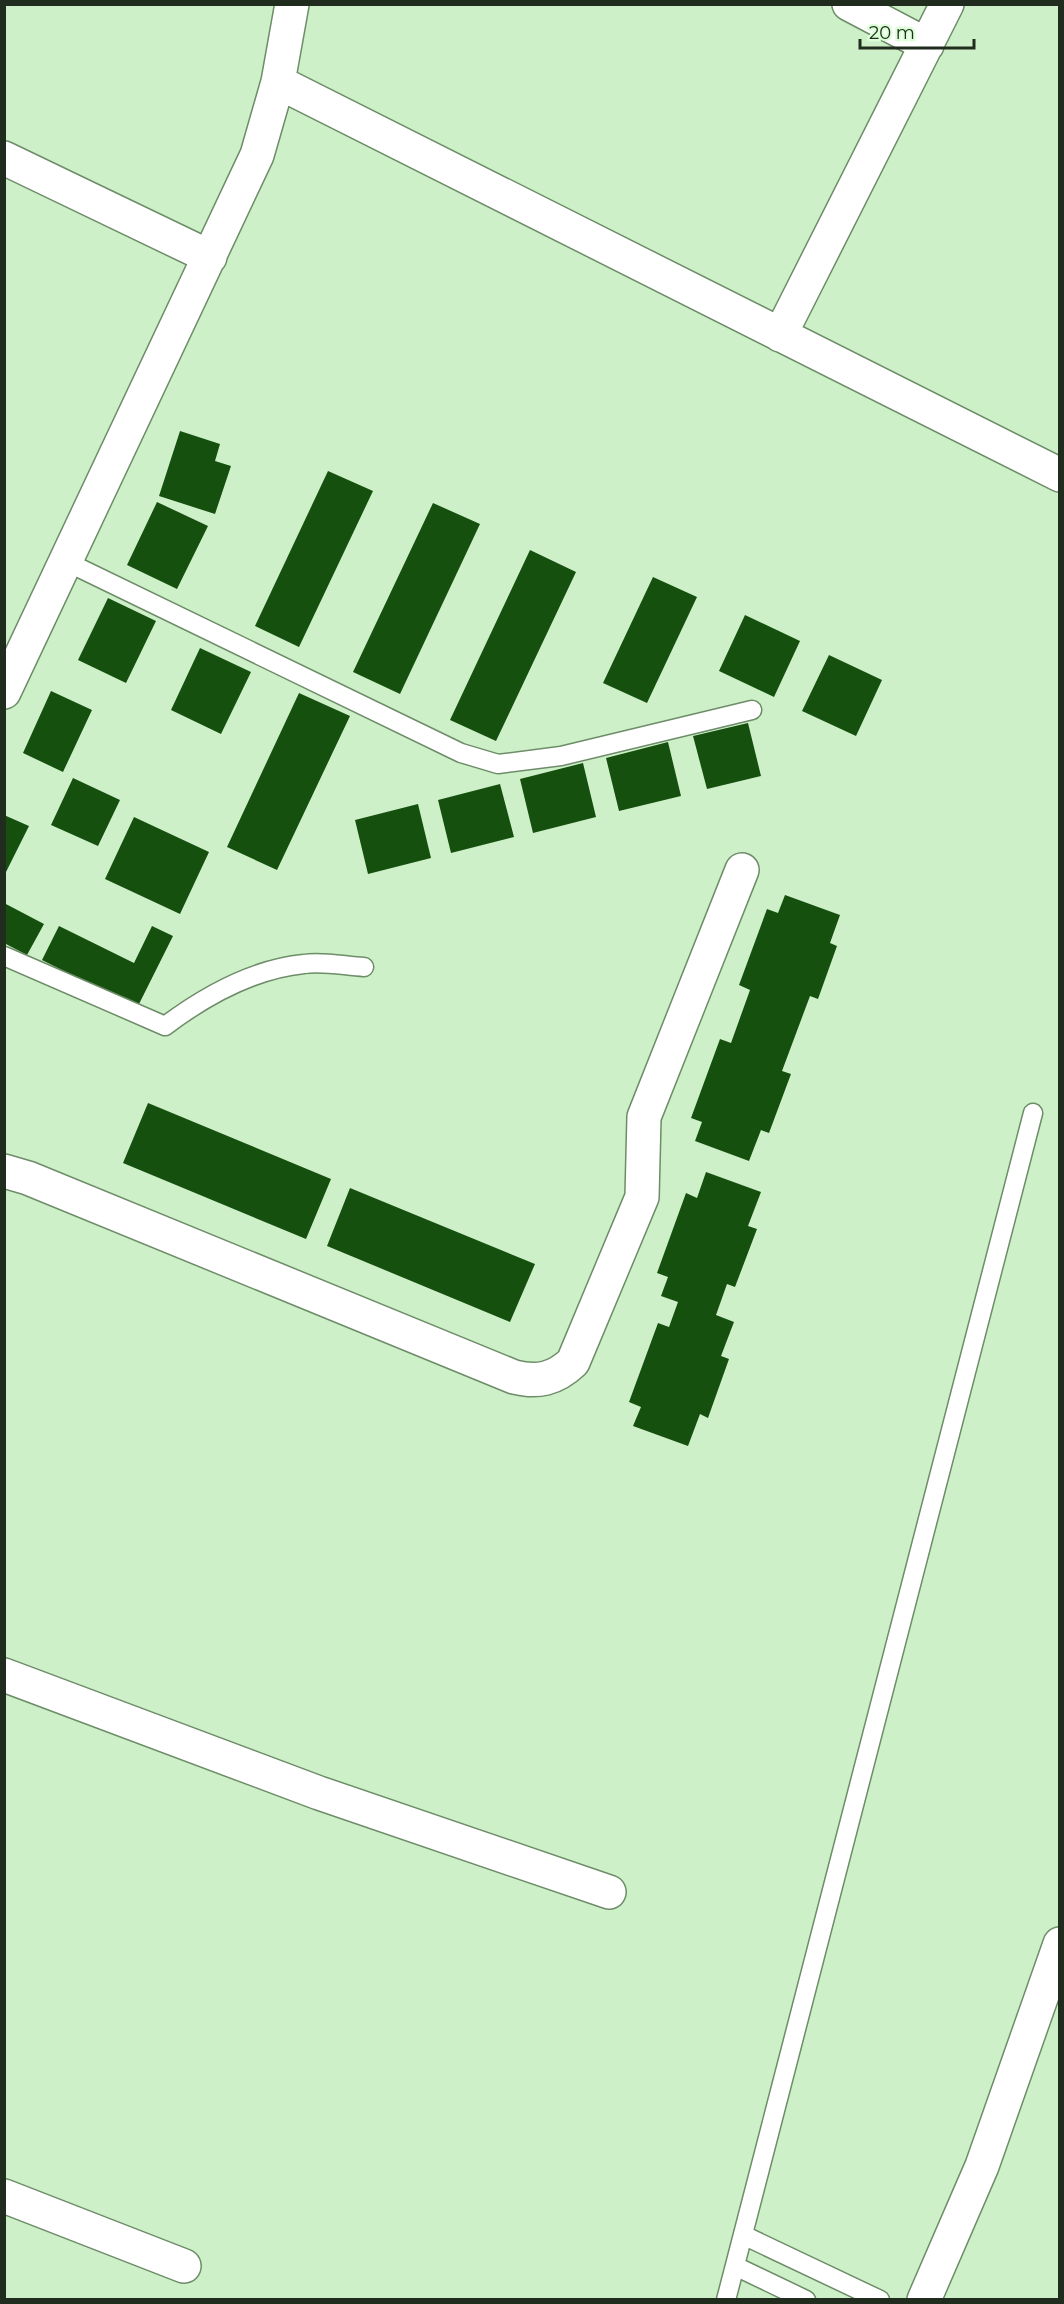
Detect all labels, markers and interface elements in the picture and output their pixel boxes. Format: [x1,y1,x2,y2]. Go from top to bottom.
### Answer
scale bar [860,12,974,50]
text: 20 m [869,22,915,44]

